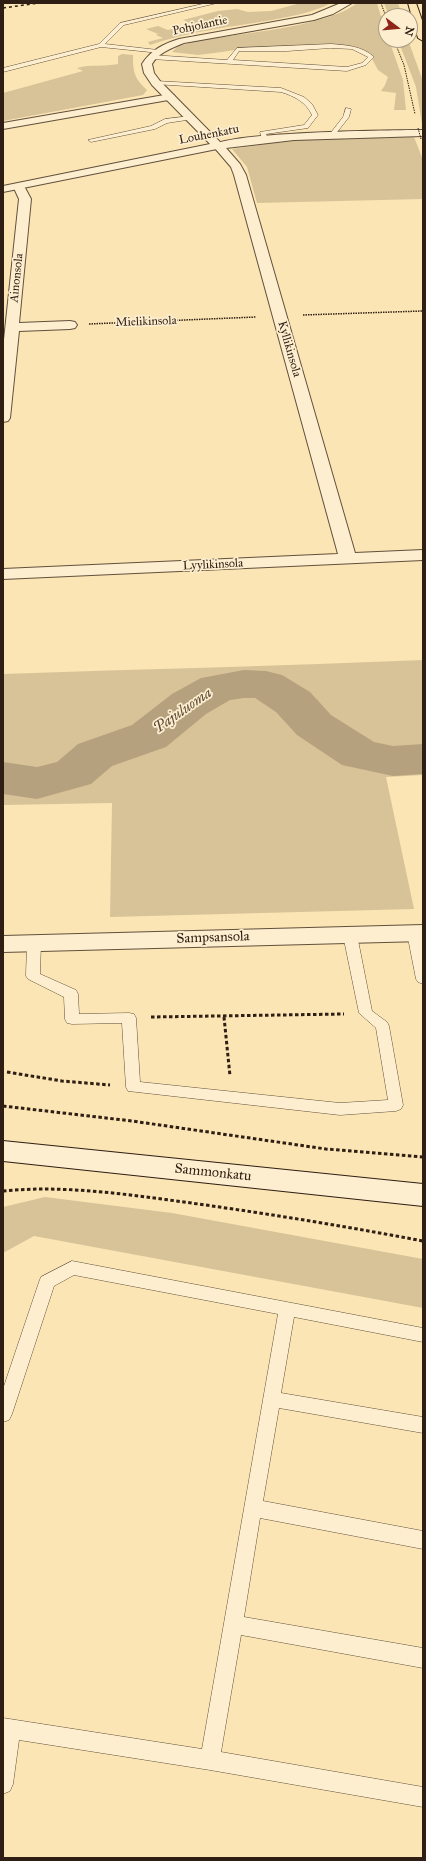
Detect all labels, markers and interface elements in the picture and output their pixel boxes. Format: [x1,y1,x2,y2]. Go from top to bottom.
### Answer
north arrow [378,8,418,48]
street label: Pohjolantie [171,13,229,39]
text: N [402,25,417,37]
street label: Louhenkatu [178,122,240,148]
street label: Ainonsola [7,253,27,303]
street label: Mielikinsola [115,314,177,330]
street label: Kyllikinsola [274,319,304,379]
street label: Lyylikinsola [182,556,244,574]
water label: Pajuluoma [150,684,216,738]
street label: Sampsansola [176,928,250,948]
street label: Sammonkatu [174,1161,252,1185]

